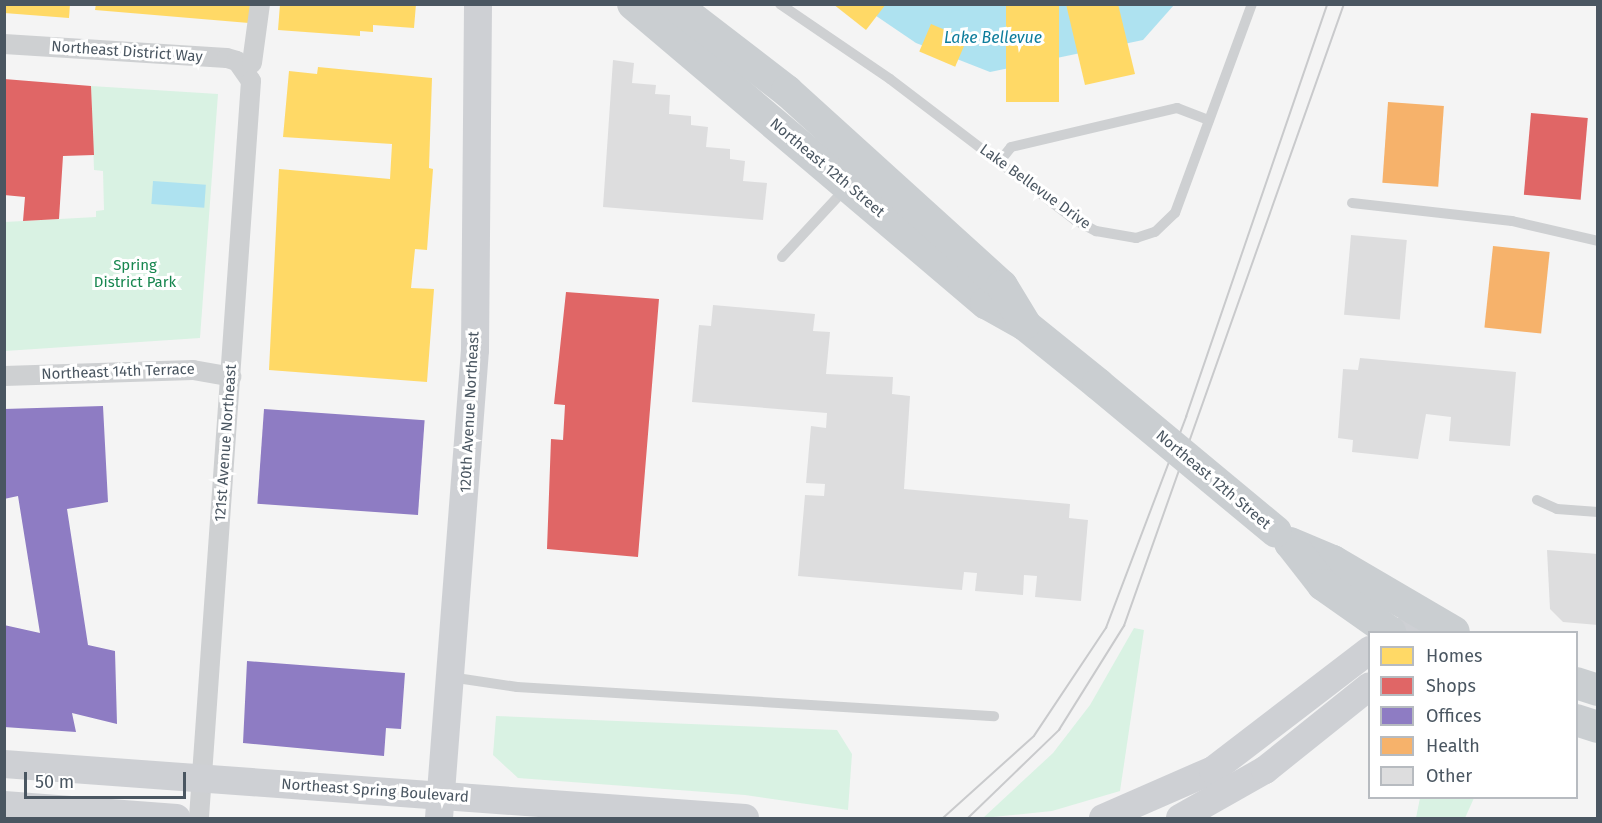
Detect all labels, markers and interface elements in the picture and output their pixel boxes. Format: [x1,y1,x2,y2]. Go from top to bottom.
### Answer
water label: Lake Bellevue [944,28,1042,48]
street label: Northeast District Way [51,38,203,66]
street label: Northeast 12th Street [766,115,888,221]
street label: Lake Bellevue Drive [976,141,1094,233]
park label: Spring District Park [94,256,176,291]
street label: 120th Avenue Northeast [457,331,483,493]
street label: Northeast 14th Terrace [41,360,195,384]
street label: 121st Avenue Northeast [212,364,240,522]
street label: Northeast 12th Street [1152,427,1274,533]
legend [1368,631,1578,799]
text: Homes [1426,645,1482,667]
text: Shops [1426,675,1476,697]
text: Offices [1426,705,1481,727]
text: Health [1426,735,1480,757]
scale bar [27,760,189,798]
text: Other [1426,765,1472,787]
text: 50 m [35,771,74,793]
street label: Northeast Spring Boulevard [281,775,469,807]

